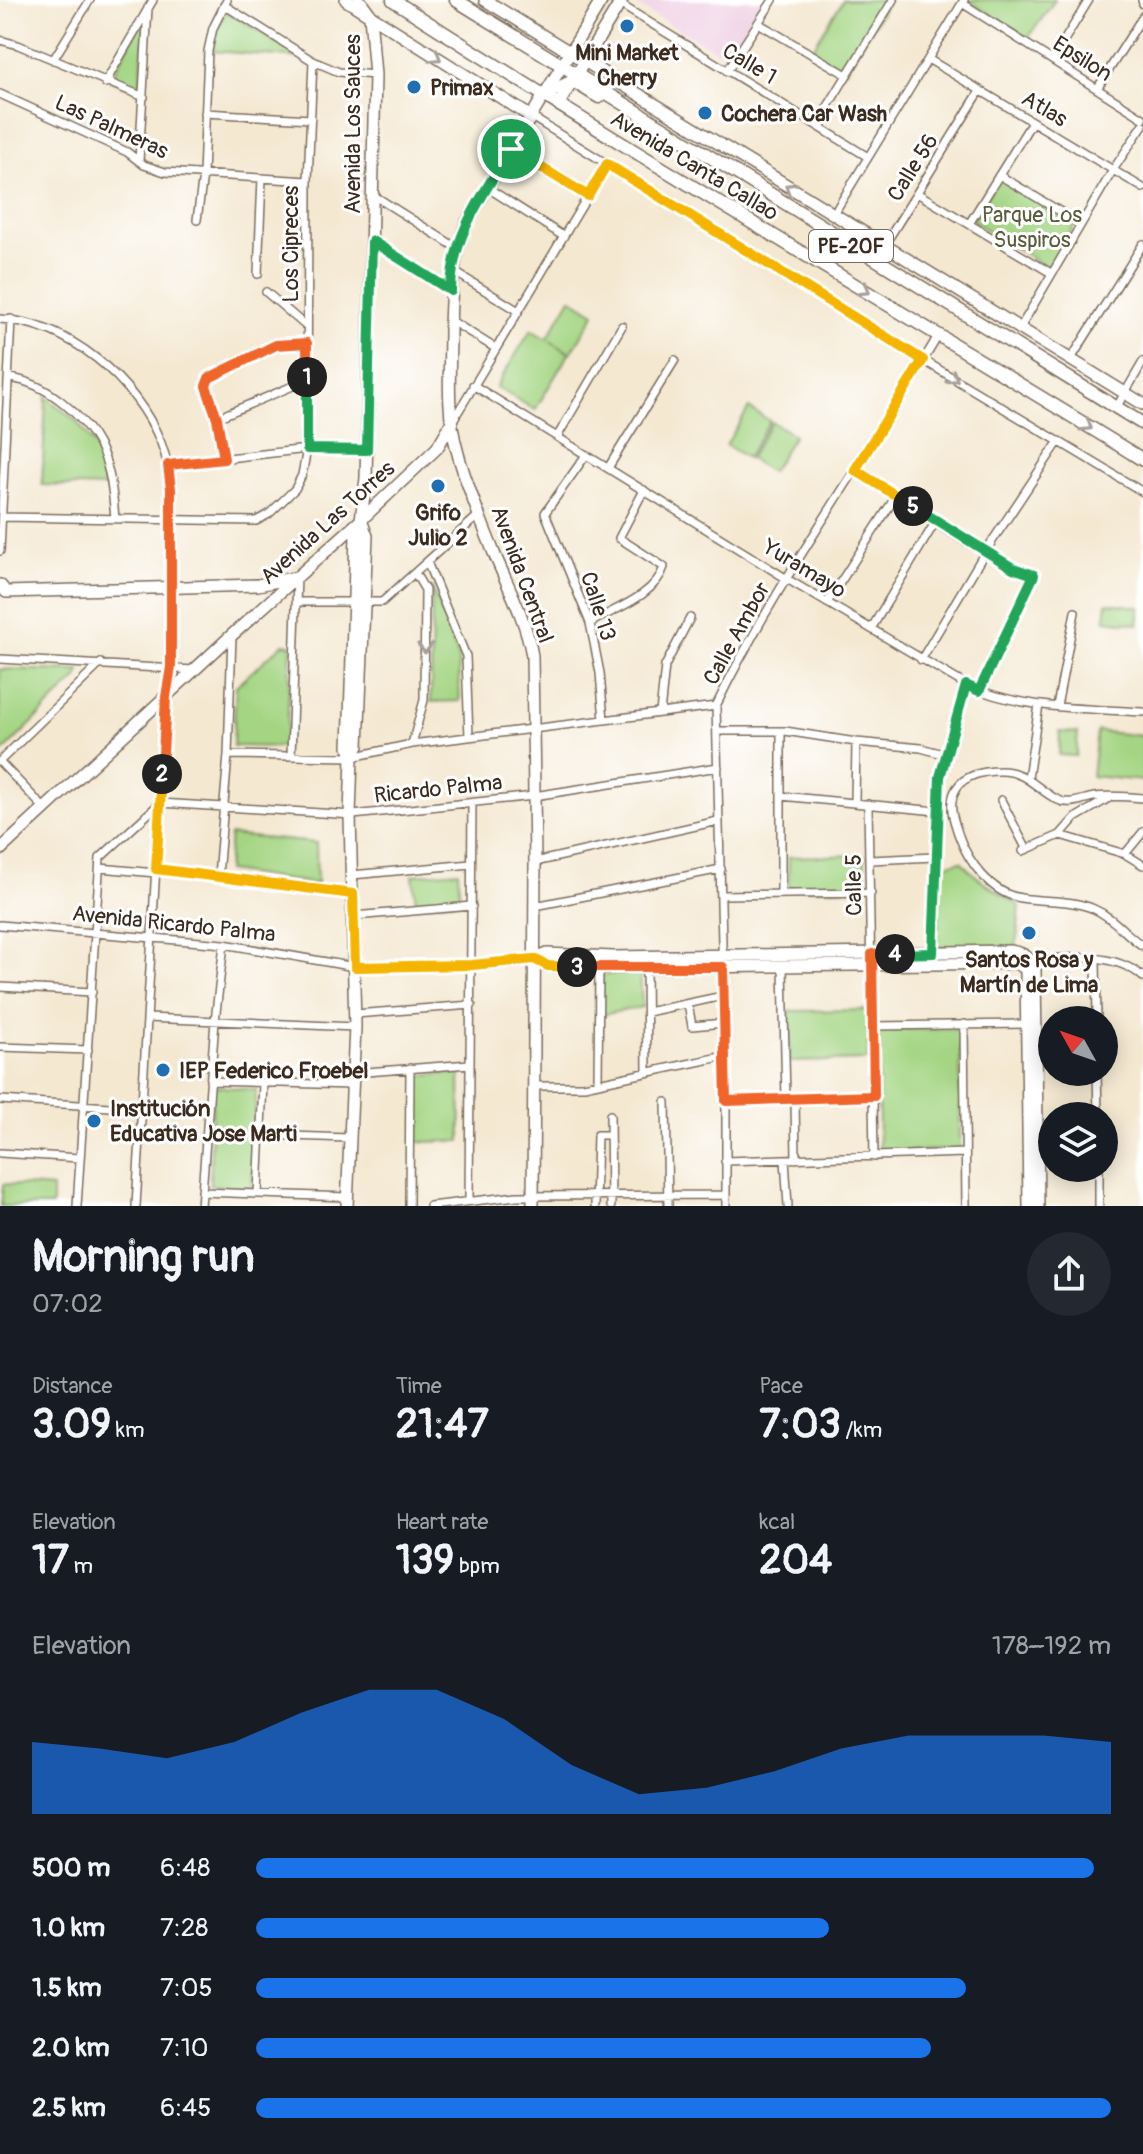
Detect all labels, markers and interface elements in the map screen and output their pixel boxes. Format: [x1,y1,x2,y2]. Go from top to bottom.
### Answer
marker: Mini Market Cherry [618,17,636,35]
street label: Epsilon [1048,30,1117,88]
street label: Avenida Los Sauces [339,34,367,214]
street label: Calle 1 [717,37,782,91]
place label: Mini Market Cherry [575,39,680,92]
one-way arrow [427,47,442,62]
place label: Primax [430,74,494,102]
marker: Primax [405,78,423,96]
street label: Atlas [1017,84,1073,133]
street label: Las Palmeras [50,88,173,166]
place label: Cochera Car Wash [721,100,887,128]
marker: Cochera Car Wash [696,104,714,122]
street label: Avenida Canta Callao [605,105,784,227]
pin [477,115,545,183]
icon: arrive [489,127,533,171]
street label: Calle 56 [881,128,944,207]
one-way arrow [784,182,799,197]
street label: Los Cipreces [277,185,305,302]
park label: Parque Los Suspiros [982,201,1082,254]
road number: PE-20F [809,230,893,262]
one-way arrow [856,280,871,295]
pin: 1 [287,357,327,397]
text: 1 [303,363,311,391]
one-way arrow [944,369,959,384]
one-way arrow [1078,416,1093,431]
street label: Avenida Las Torres [255,455,401,591]
marker: Grifo Julio 2 [429,477,447,495]
pin: 5 [893,486,933,526]
text: 5 [907,492,919,520]
place label: Grifo Julio 2 [408,499,468,552]
street label: Avenida Central [484,502,560,647]
street label: Yuramayo [757,533,851,605]
street label: Calle 13 [574,568,622,644]
street label: Calle Ambor [697,577,777,690]
one-way arrow [416,642,434,655]
pin: 2 [142,754,182,794]
text: 2 [156,760,168,788]
street label: Ricardo Palma [373,768,504,810]
street label: Calle 5 [839,854,869,916]
street label: Avenida Ricardo Palma [71,899,277,949]
marker: Santos Rosa y Martín de Lima [1020,924,1038,942]
pin: 4 [875,934,915,974]
text: 4 [889,940,901,968]
place label: Santos Rosa y Martín de Lima [960,946,1098,999]
pin: 3 [557,947,597,987]
text: 3 [571,953,583,981]
north arrow [1038,1006,1118,1086]
map controls [1038,1006,1118,1182]
place label: IEP Federico Froebel [179,1057,369,1085]
marker: IEP Federico Froebel [154,1061,172,1079]
place label: Institución Educativa Jose Marti [110,1095,297,1148]
button: layers [1038,1102,1118,1182]
marker: Institución Educativa Jose Marti [85,1112,103,1130]
text: Morning run [32,1230,255,1285]
button: share [1027,1232,1111,1316]
text: 07:02 [32,1288,103,1320]
text: Distance [32,1372,112,1400]
text: Time [396,1372,442,1400]
text: Pace [759,1372,803,1400]
text: 3.09 [32,1400,111,1449]
text: 21:47 [396,1400,489,1449]
text: 7:03 [759,1400,841,1449]
text: km [111,1416,144,1444]
text: /km [841,1416,882,1444]
text: Elevation [32,1508,116,1536]
text: Heart rate [396,1508,488,1536]
text: kcal [759,1508,795,1536]
text: 17 [32,1536,69,1585]
text: 139 [396,1536,454,1585]
text: 204 [759,1536,832,1585]
text: m [69,1552,93,1580]
text: bpm [454,1552,500,1580]
text: Elevation [32,1630,131,1662]
text: 178–192 m [992,1630,1111,1662]
text: 500 m [32,1852,110,1884]
text: 6:48 [160,1852,210,1884]
text: 1.0 km [32,1912,105,1944]
text: 7:28 [160,1912,208,1944]
text: 1.5 km [32,1972,102,2004]
text: 7:05 [160,1972,213,2004]
text: 2.0 km [32,2032,110,2064]
text: 7:10 [160,2032,209,2064]
text: 2.5 km [32,2092,106,2124]
text: 6:45 [160,2092,211,2124]

